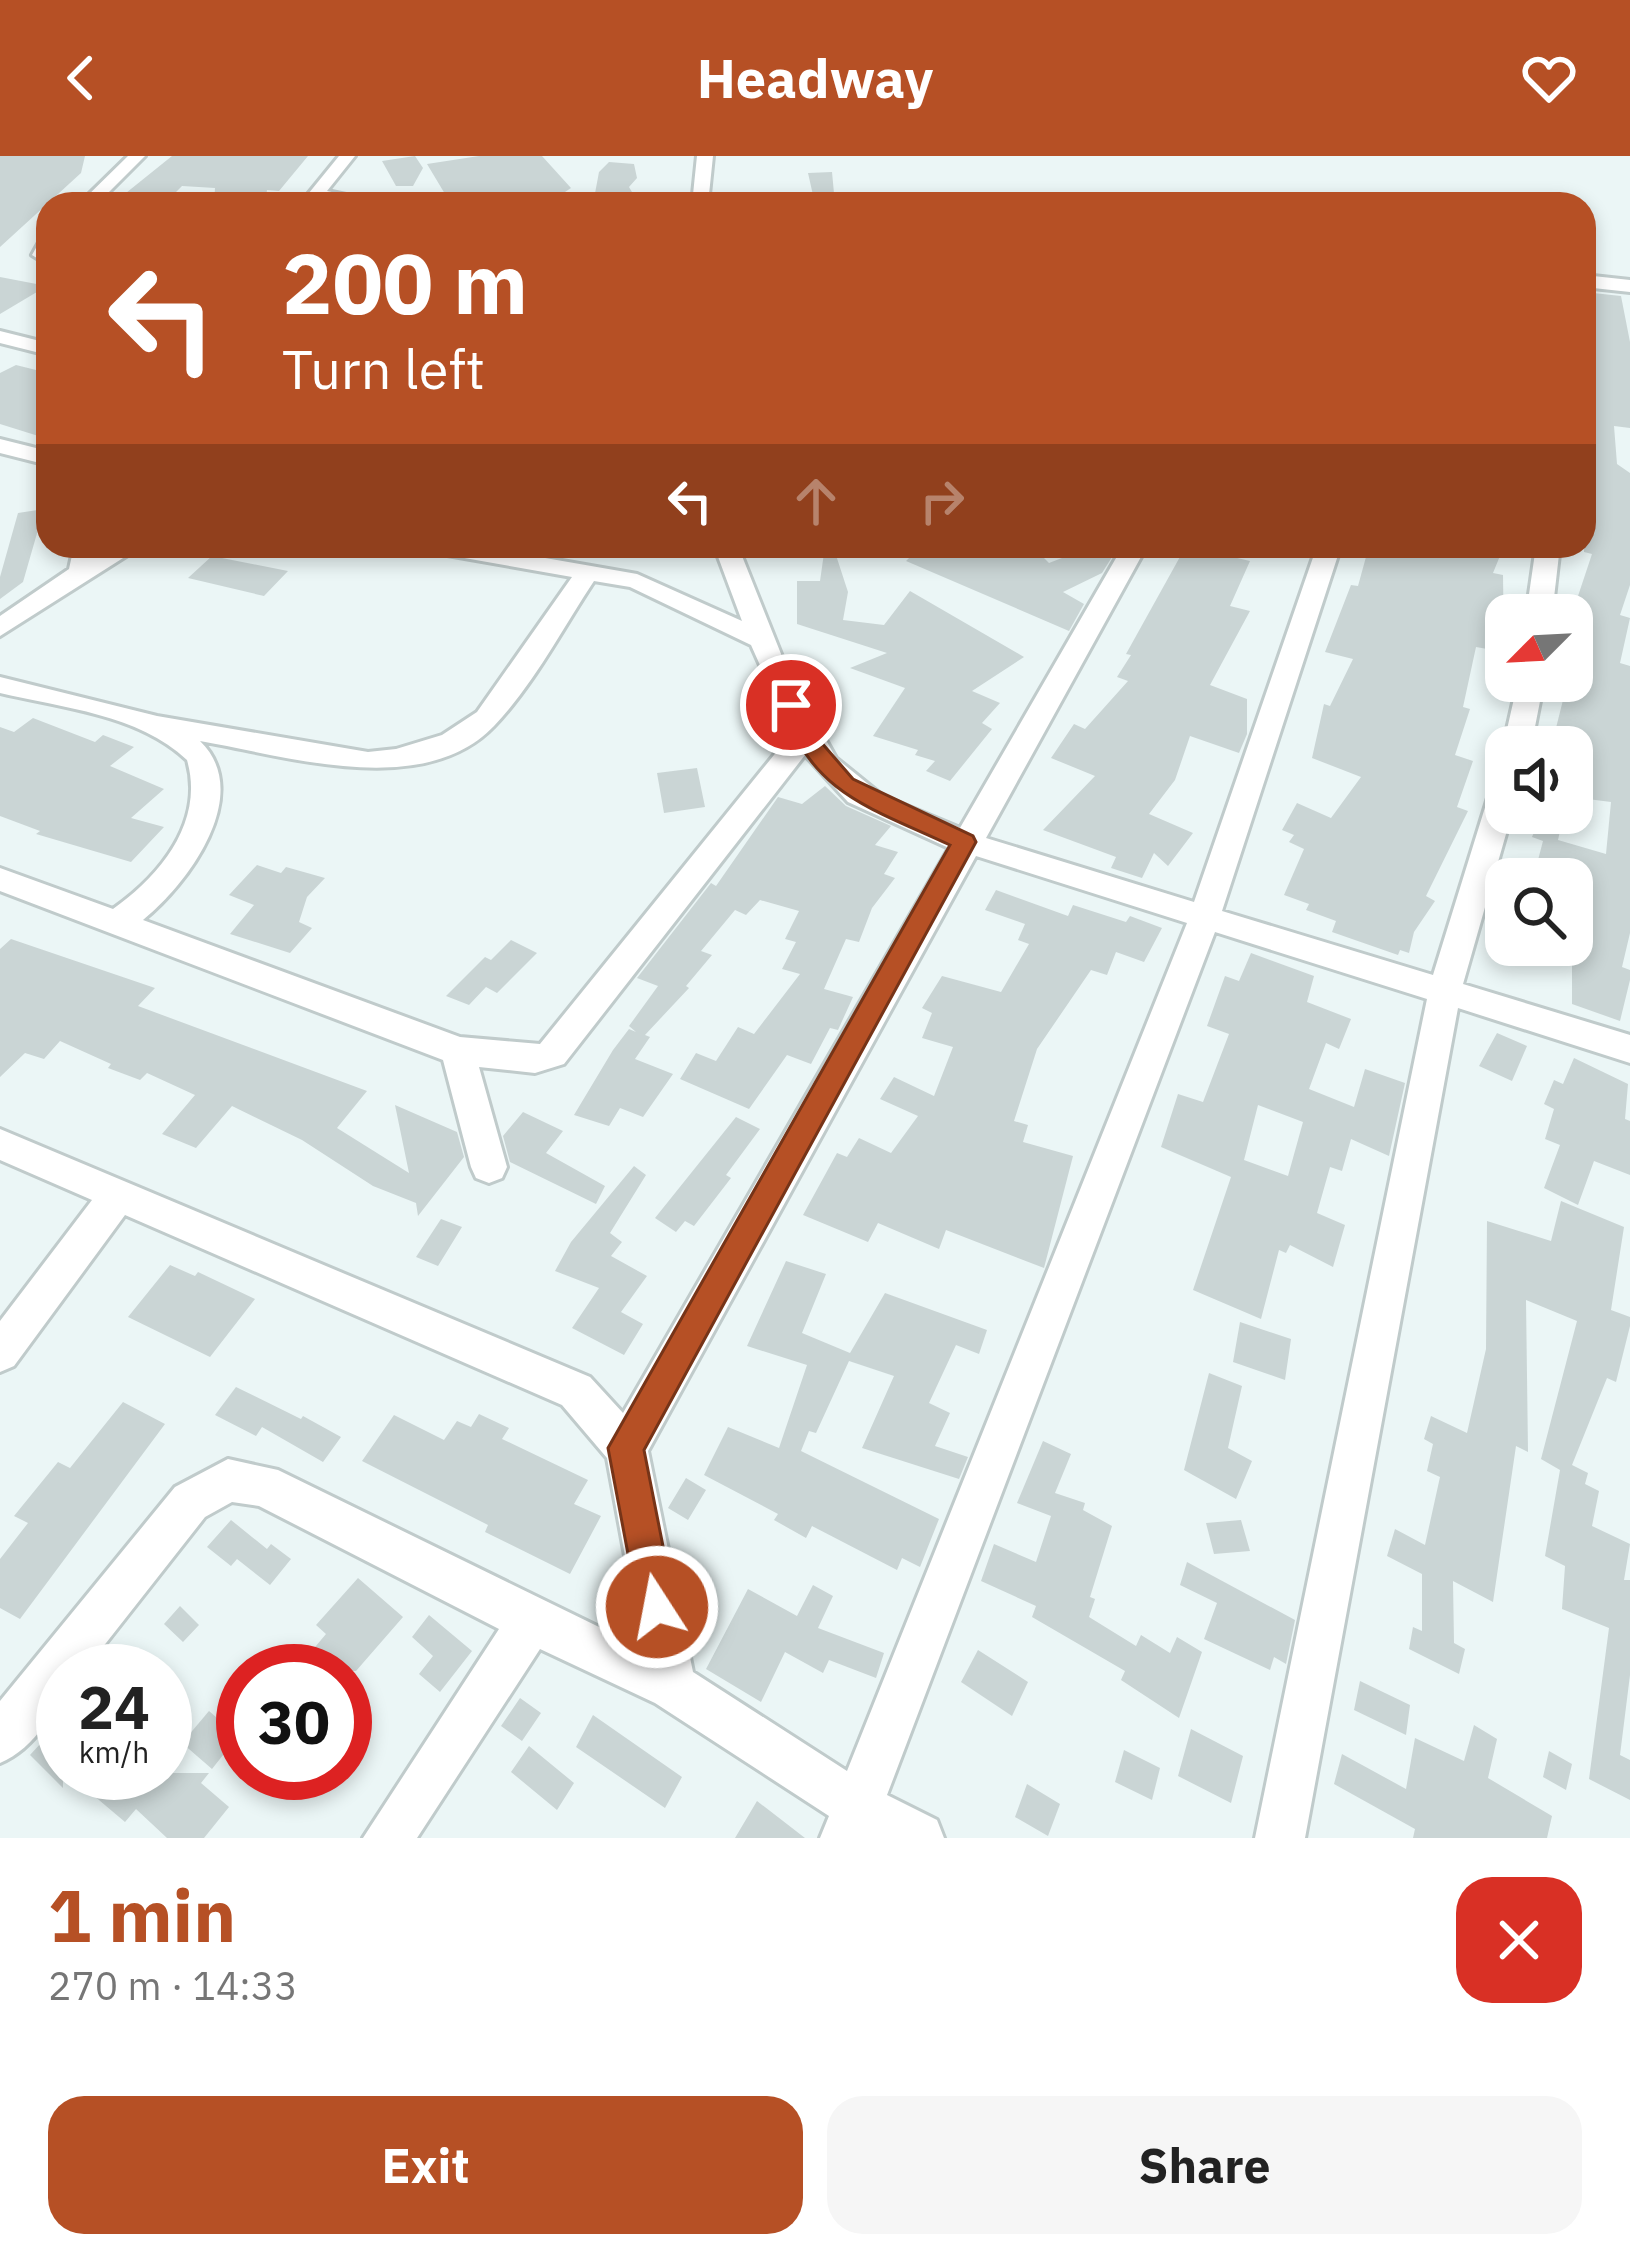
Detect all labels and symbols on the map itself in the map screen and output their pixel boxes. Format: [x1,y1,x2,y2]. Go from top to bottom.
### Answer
north arrow [1485,594,1593,702]
pin [740,654,842,756]
position arrow [594,1544,720,1670]
speed limit sign: 30 [216,1644,372,1800]

